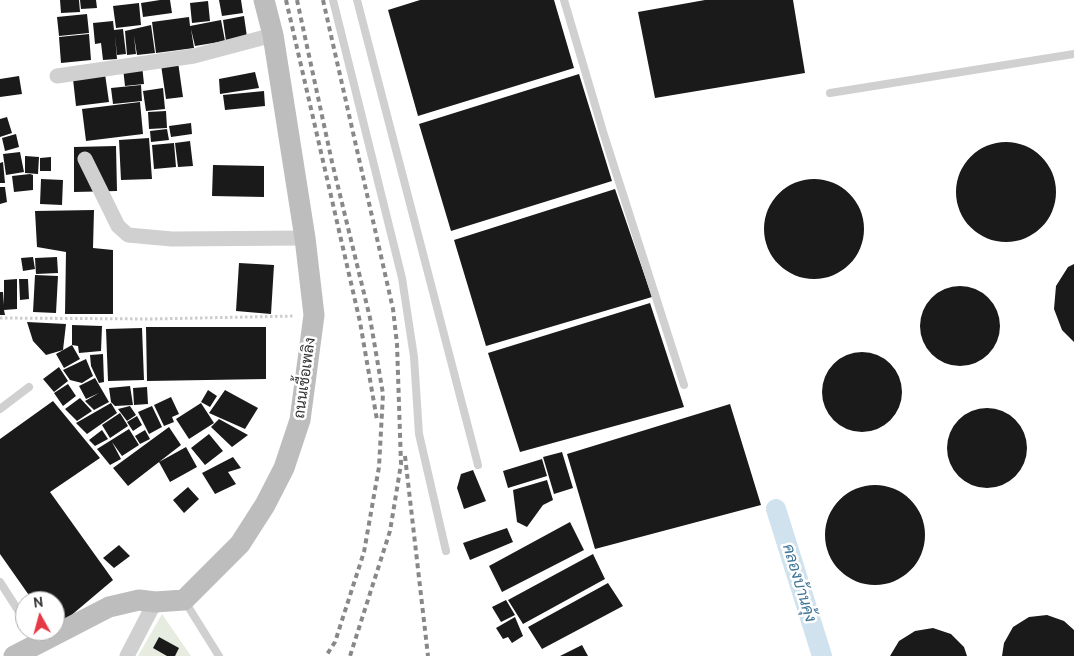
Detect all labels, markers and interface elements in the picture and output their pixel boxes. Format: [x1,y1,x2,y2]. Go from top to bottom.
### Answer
street label: ถนนเชื้อเพลิง [290,336,320,420]
water label: คลองบ้านคุ้ง [778,542,820,624]
north arrow [15,591,65,641]
text: N [32,593,44,612]

